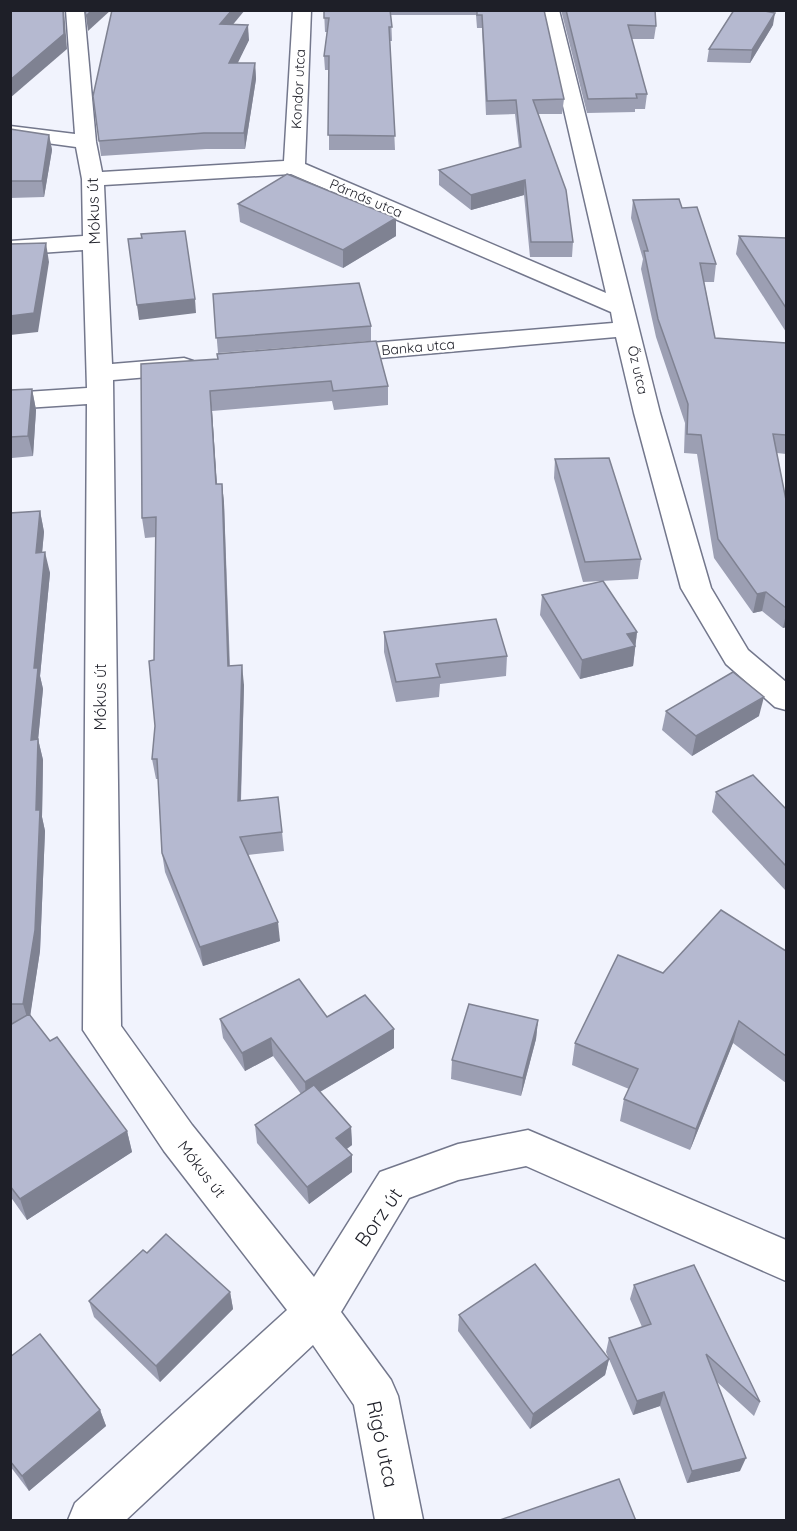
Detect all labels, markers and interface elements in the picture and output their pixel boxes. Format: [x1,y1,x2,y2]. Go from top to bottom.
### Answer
street label: Kondor utca [287,48,309,130]
street label: Párnás utca [327,175,405,221]
street label: Mókus út [82,177,104,245]
street label: Banka utca [380,335,456,359]
street label: Őz utca [624,344,652,396]
street label: Mókus út [90,664,110,730]
street label: Mókus út [174,1136,230,1202]
street label: Borz út [349,1183,407,1251]
street label: Rigó utca [362,1398,404,1490]

